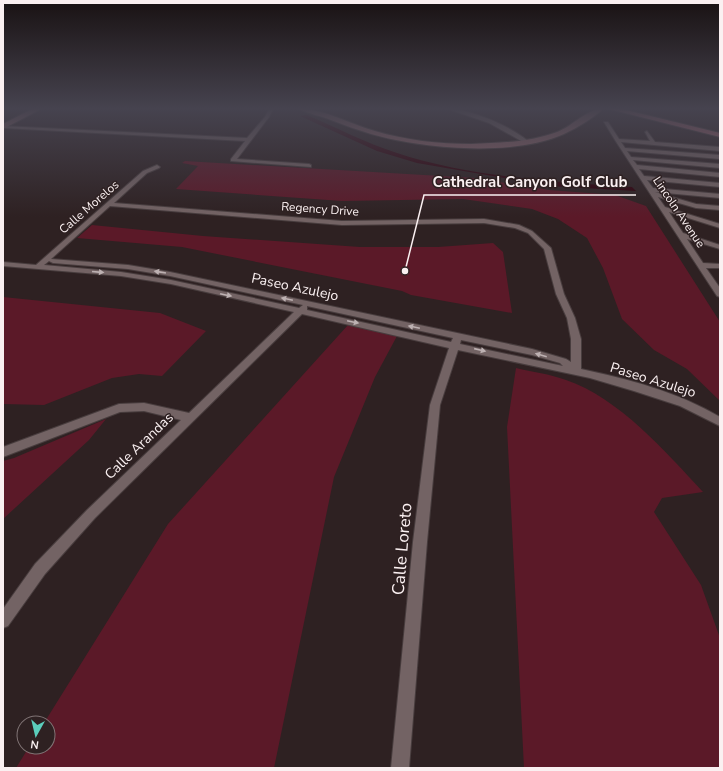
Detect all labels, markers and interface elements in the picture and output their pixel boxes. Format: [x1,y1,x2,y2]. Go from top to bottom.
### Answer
callout: Cathedral Canyon Golf Club [424,168,636,195]
text: Cathedral Canyon Golf Club [432,172,628,192]
street label: Lincoln Avenue [649,173,709,251]
street label: Calle Morelos [56,176,122,237]
street label: Regency Drive [281,198,359,220]
street label: Paseo Azulejo [250,268,341,306]
one-way arrow [92,269,104,276]
one-way arrow [153,269,166,275]
one-way arrow [219,292,232,298]
one-way arrow [280,296,293,302]
one-way arrow [346,320,359,326]
one-way arrow [408,323,420,329]
one-way arrow [473,347,486,353]
one-way arrow [534,352,546,358]
street label: Paseo Azulejo [608,358,698,402]
street label: Calle Arandas [100,408,178,484]
street label: Calle Loreto [387,502,417,596]
north arrow [16,715,56,755]
text: N [30,736,40,752]

